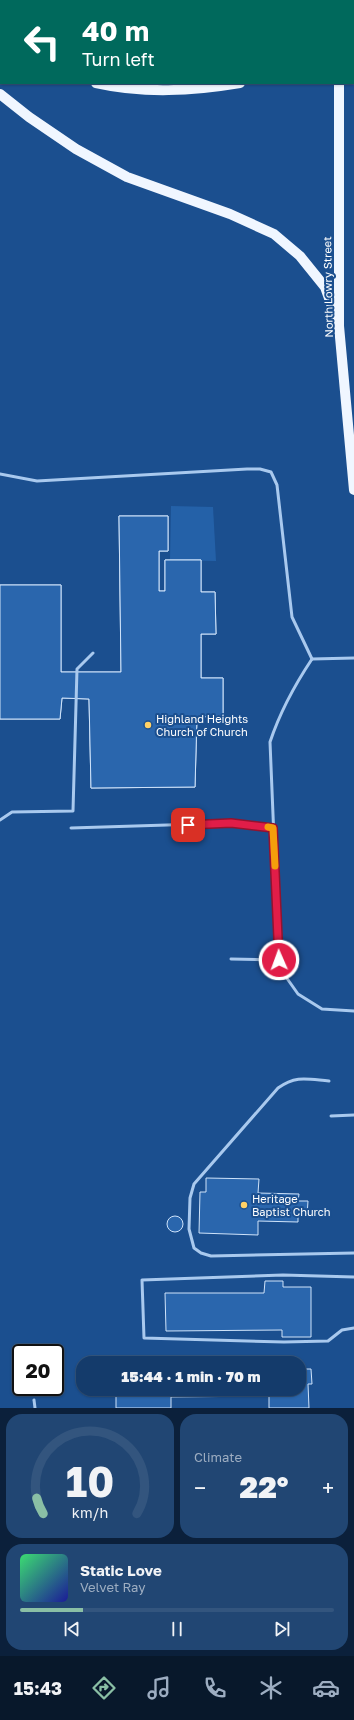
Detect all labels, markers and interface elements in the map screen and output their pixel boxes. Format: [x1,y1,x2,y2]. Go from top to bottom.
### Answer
text: 40 m [82,14,149,47]
icon: left [16,16,68,68]
text: Turn left [82,48,155,70]
street label: North Lowry Street [320,236,335,338]
place label: Highland Heights Church of Church [156,712,248,738]
marker: Highland Heights Church of Church [143,720,153,730]
pin [171,808,205,842]
icon: arrive [177,814,199,836]
position arrow [258,939,300,981]
place label: Heritage Baptist Church [252,1192,331,1218]
marker: Heritage Baptist Church [239,1200,249,1210]
speed limit sign: 20 [12,1344,64,1396]
text: 15:44 · 1 min · 70 m [121,1367,261,1385]
text: Climate [194,1449,242,1465]
text: 10 [66,1456,114,1506]
text: 22° [240,1469,288,1505]
text: − [194,1474,206,1501]
text: + [322,1474,334,1501]
text: km/h [72,1504,108,1521]
text: Static Love [80,1561,162,1579]
text: Velvet Ray [80,1579,145,1595]
icon: previous [61,1618,83,1640]
icon: pause [166,1618,188,1640]
icon: next [271,1618,293,1640]
icon: directions [90,1674,118,1702]
icon: music [145,1674,173,1702]
icon: phone [201,1674,229,1702]
icon: climate [257,1674,285,1702]
icon: car [312,1674,340,1702]
text: 15:43 [14,1677,62,1699]

